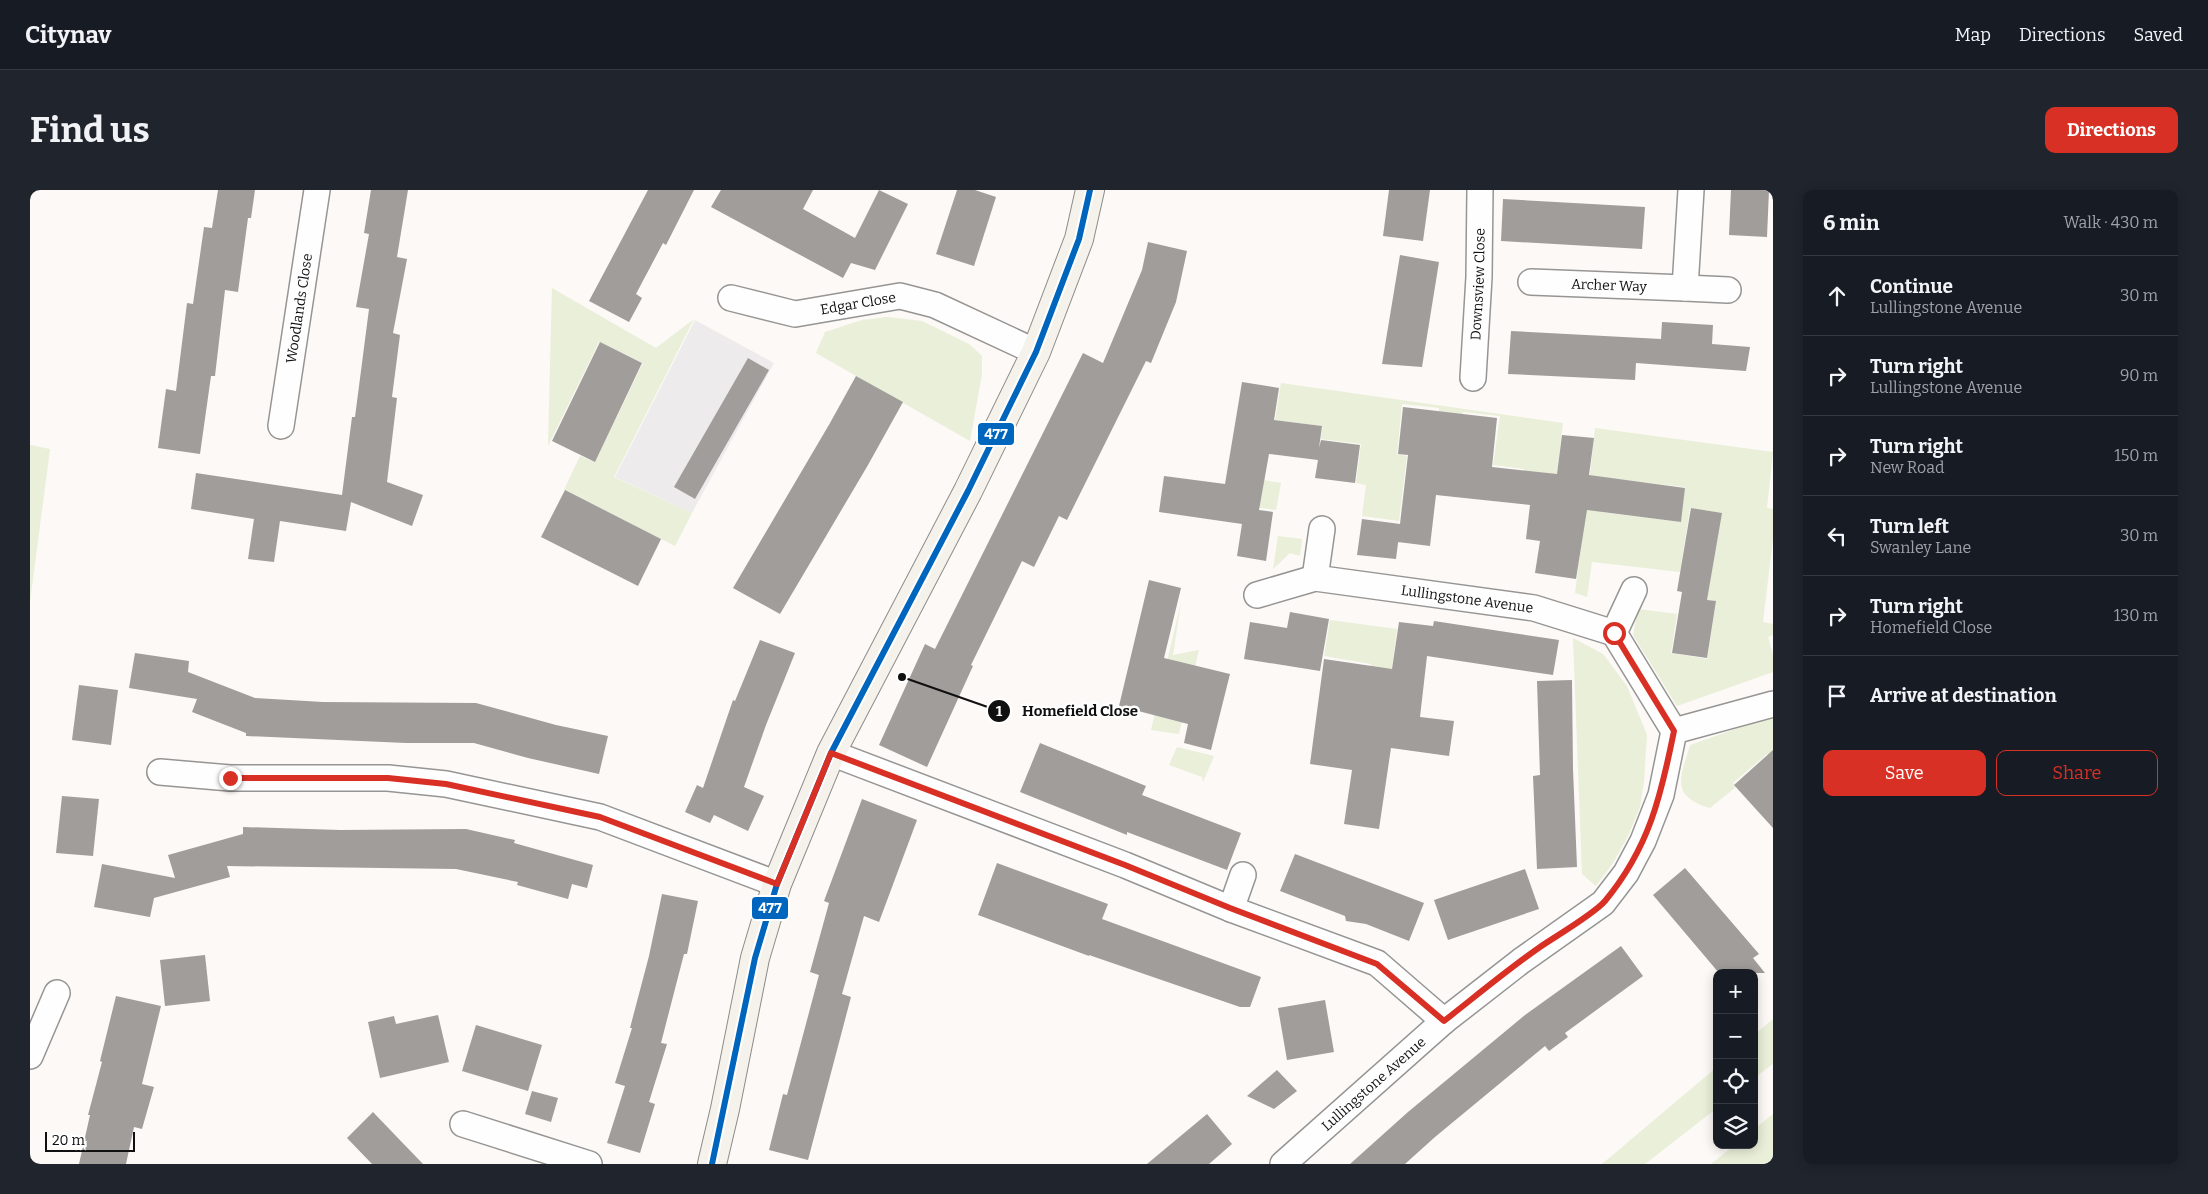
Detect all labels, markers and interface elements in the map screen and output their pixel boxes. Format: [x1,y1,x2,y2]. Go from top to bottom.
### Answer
text: Citynav [25,21,111,49]
text: Map [1955,24,1991,46]
text: Directions [2019,24,2106,46]
text: Saved [2134,24,2183,46]
button: Directions [2045,107,2178,153]
text: Find us [30,109,150,151]
text: 6 min [1823,210,1879,236]
text: Walk · 430 m [2064,213,2158,232]
street label: Downsview Close [1467,228,1488,341]
street label: Woodlands Close [282,252,316,365]
street label: Archer Way [1571,275,1648,295]
text: Continue [1870,275,1953,298]
icon: ahead [1823,282,1851,310]
text: 30 m [2120,286,2158,305]
street label: Edgar Close [819,288,897,318]
text: Lullingstone Avenue [1870,298,2022,317]
text: Turn right [1870,355,1963,378]
icon: right [1823,362,1851,390]
text: 90 m [2120,366,2158,385]
text: Lullingstone Avenue [1870,378,2022,397]
line badge: 477 [977,422,1015,446]
text: 477 [984,426,1008,443]
text: Turn right [1870,435,1963,458]
icon: right [1823,442,1851,470]
text: 150 m [2114,446,2158,465]
text: New Road [1870,458,1944,477]
text: Turn left [1870,515,1949,538]
icon: left [1823,522,1851,550]
text: 30 m [2120,526,2158,545]
text: Swanley Lane [1870,538,1971,557]
street label: Lullingstone Avenue [1400,581,1534,616]
text: Turn right [1870,595,1963,618]
icon: right [1823,602,1851,630]
text: 130 m [2114,606,2158,625]
text: Homefield Close [1870,618,1992,637]
route start [1603,622,1626,645]
icon: arrive [1823,682,1851,710]
text: Arrive at destination [1870,684,2057,707]
callout: Homefield Close [987,696,1148,726]
text: 1 [996,702,1003,720]
text: Homefield Close [1022,702,1138,720]
button: Save [1823,750,1986,796]
button: Share [1996,750,2158,796]
route end [219,767,242,790]
line badge: 477 [751,896,789,920]
text: 477 [758,900,782,917]
map controls [1713,969,1758,1149]
button: + [1713,969,1758,1014]
button: − [1713,1014,1758,1059]
street label: Lullingstone Avenue [1318,1033,1429,1134]
button: locate [1713,1059,1758,1104]
button: layers [1713,1104,1758,1149]
scale bar [45,1129,135,1152]
text: 20 m [52,1132,85,1149]

